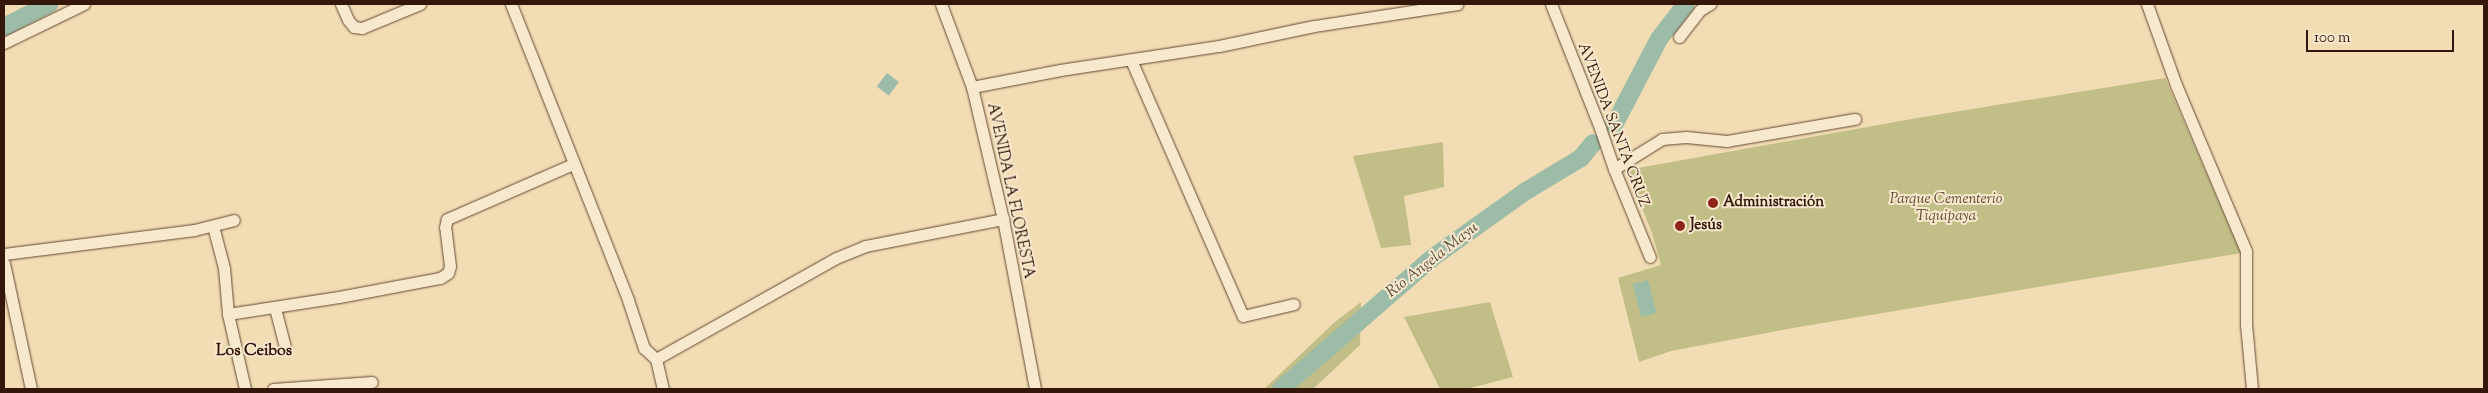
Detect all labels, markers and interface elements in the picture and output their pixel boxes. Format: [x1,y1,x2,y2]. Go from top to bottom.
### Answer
scale bar [2308,20,2456,52]
text: 100 m [2314,28,2350,49]
street label: AVENIDA SANTA CRUZ [1573,40,1653,210]
street label: AVENIDA LA FLORESTA [983,101,1037,281]
park label: Parque Cementerio Tiquipaya [1890,190,2002,225]
place label: Administración [1723,194,1824,212]
marker: Administración [1707,197,1719,209]
place label: Jesús [1690,217,1722,235]
water label: Río Angela Mayu [1383,219,1483,303]
marker: Jesús [1674,220,1686,232]
district label: Los Ceibos [216,342,292,362]

